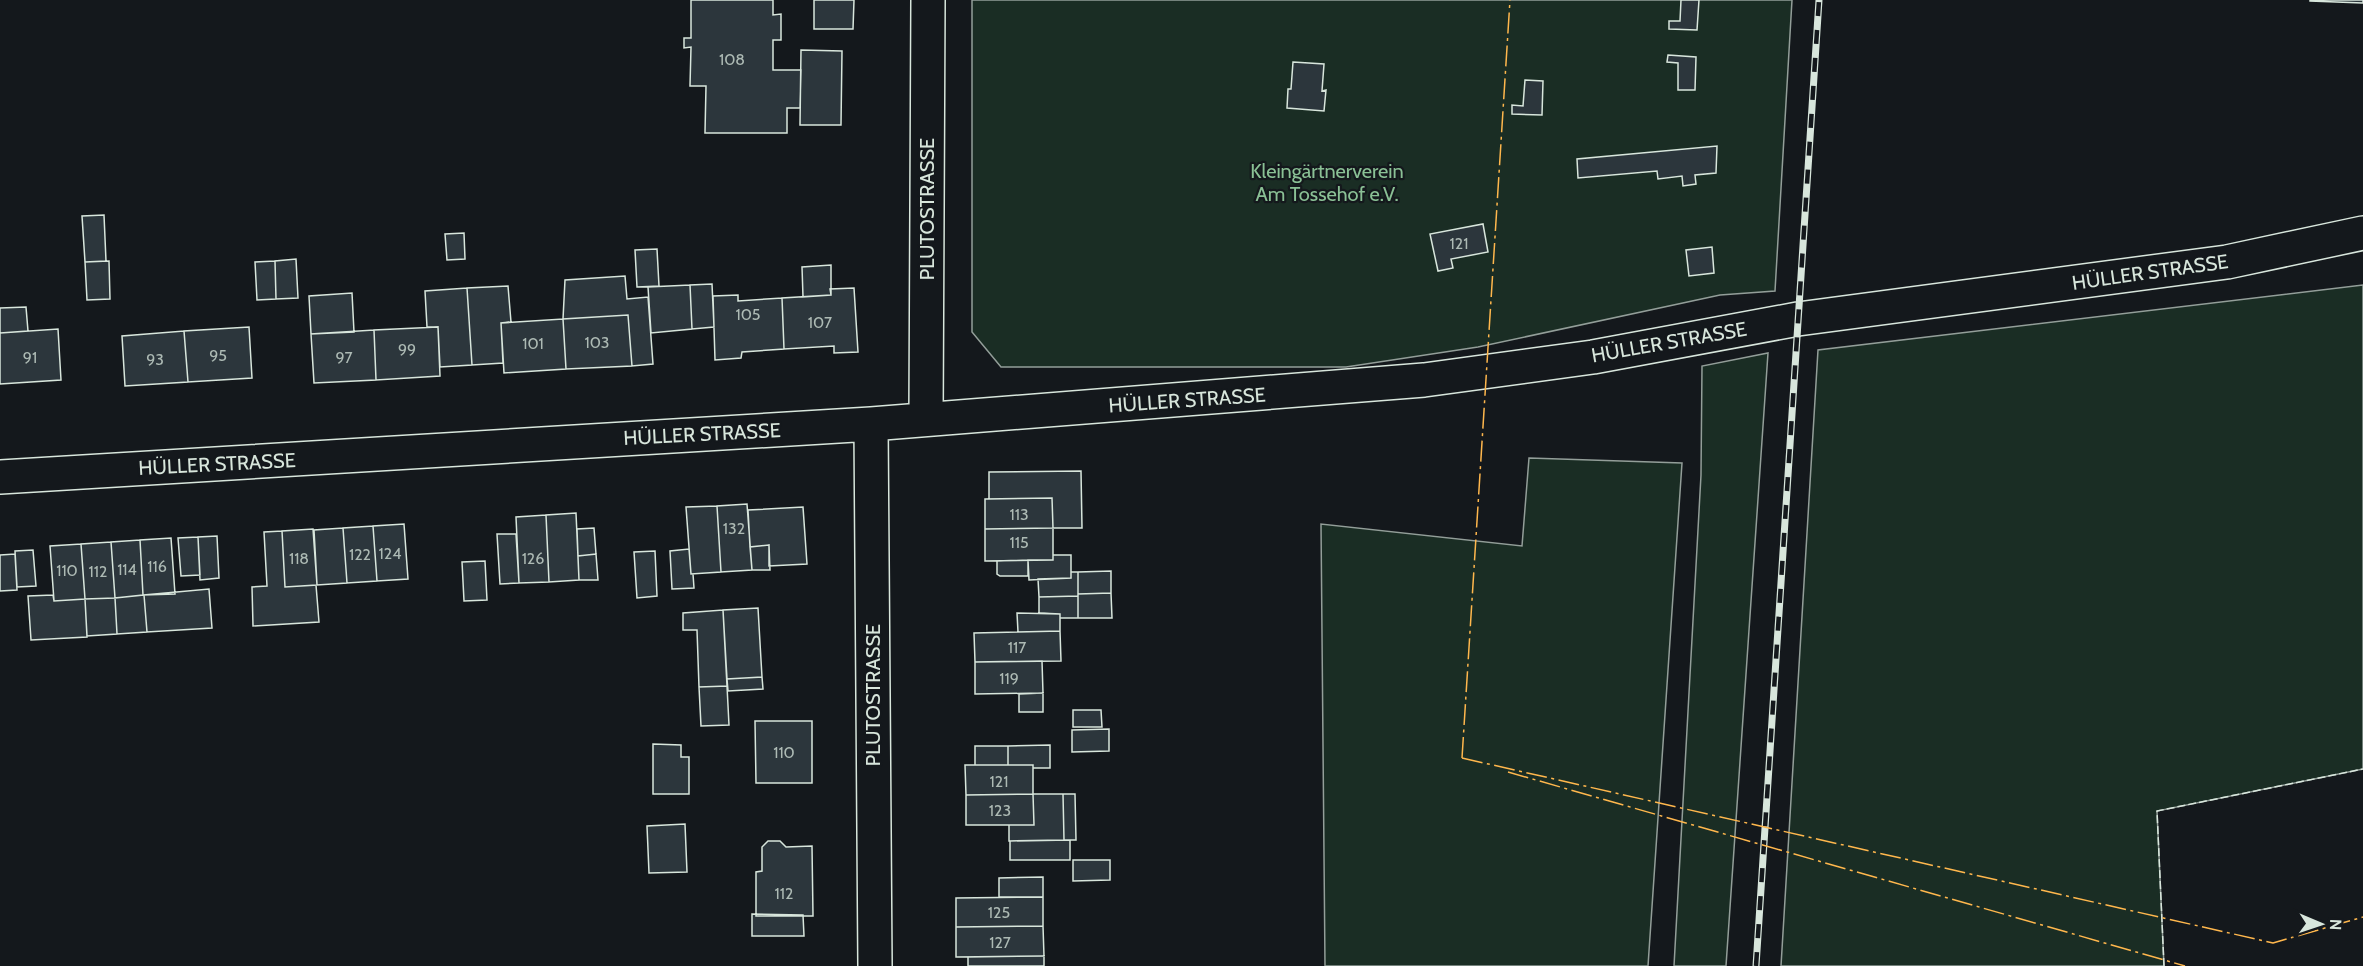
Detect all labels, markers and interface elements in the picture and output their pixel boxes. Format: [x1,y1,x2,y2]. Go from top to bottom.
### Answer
house number: 108 [719,50,745,69]
street label: PLUTOSTRASSE [915,138,939,280]
park label: Kleingärtnerverein Am Tossehof e.V. [1250,159,1404,206]
house number: 121 [1450,234,1468,253]
street label: HÜLLER STRASSE [2070,249,2230,295]
house number: 105 [735,305,761,324]
house number: 107 [808,313,832,332]
street label: HÜLLER STRASSE [1589,317,1749,367]
house number: 103 [584,333,610,352]
house number: 101 [522,334,544,353]
house number: 99 [398,340,416,359]
house number: 95 [209,346,227,365]
house number: 91 [23,348,37,367]
house number: 97 [335,348,353,367]
house number: 93 [146,350,164,369]
street label: HÜLLER STRASSE [1108,383,1266,417]
street label: HÜLLER STRASSE [623,418,781,450]
street label: HÜLLER STRASSE [138,448,296,480]
house number: 113 [1009,505,1029,524]
house number: 132 [723,519,745,538]
house number: 115 [1009,533,1029,552]
house number: 124 [379,544,401,563]
house number: 122 [349,545,371,564]
house number: 118 [289,549,309,568]
house number: 126 [522,549,544,568]
house number: 116 [147,557,167,576]
house number: 114 [117,560,137,579]
house number: 110 [56,561,78,580]
house number: 112 [89,562,107,581]
street label: PLUTOSTRASSE [861,624,885,766]
house number: 117 [1008,638,1026,657]
house number: 119 [999,669,1019,688]
house number: 110 [773,743,795,762]
house number: 121 [990,772,1008,791]
house number: 123 [989,801,1011,820]
house number: 112 [775,884,793,903]
north arrow [2291,894,2351,954]
house number: 125 [988,903,1010,922]
text: N [2326,919,2345,930]
house number: 127 [989,933,1011,952]

